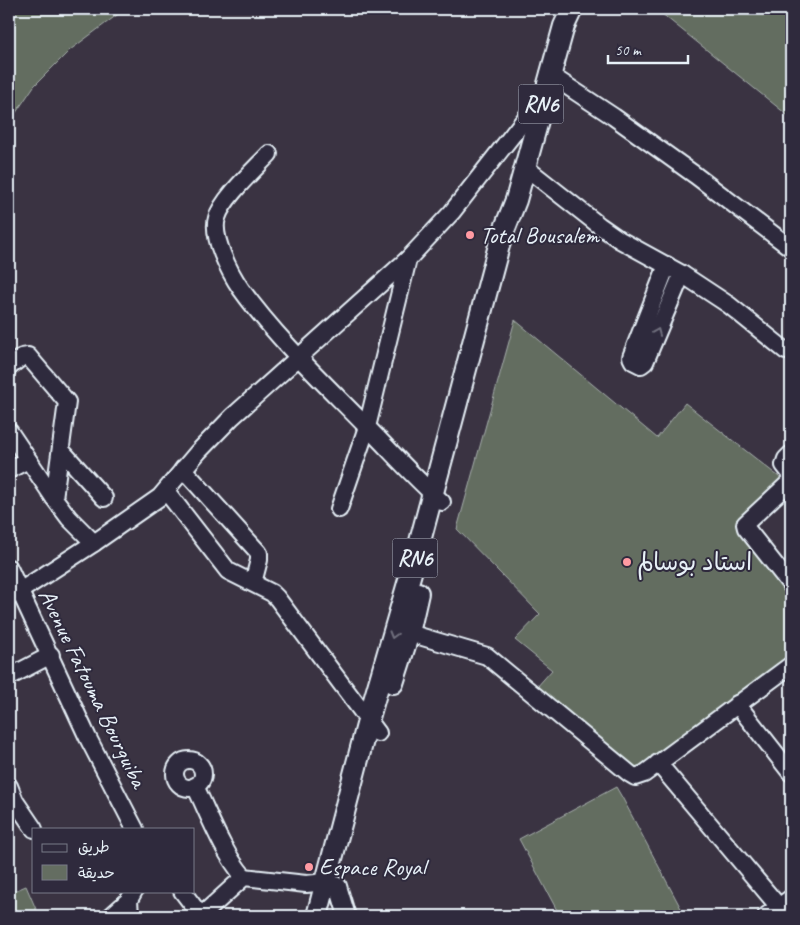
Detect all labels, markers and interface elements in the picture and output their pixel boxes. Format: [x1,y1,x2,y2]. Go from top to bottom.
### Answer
scale bar [608,32,688,64]
text: 50 m [615,41,642,60]
road number: RN6 [518,84,564,124]
place label: Total Bousalem [480,220,600,250]
marker: Total Bousalem [464,229,476,241]
one-way arrow [651,328,662,337]
road number: RN6 [392,538,438,578]
place label: استاد بوسالم [637,547,752,580]
marker: استاد بوسالم [621,556,633,568]
street label: Avenue Fatouma Bourguiba [32,584,155,794]
one-way arrow [388,630,399,639]
legend [32,828,195,892]
text: طريق [78,838,110,857]
place label: Espace Royal [319,852,430,882]
marker: Espace Royal [303,861,315,873]
text: حديقة [78,864,115,883]

